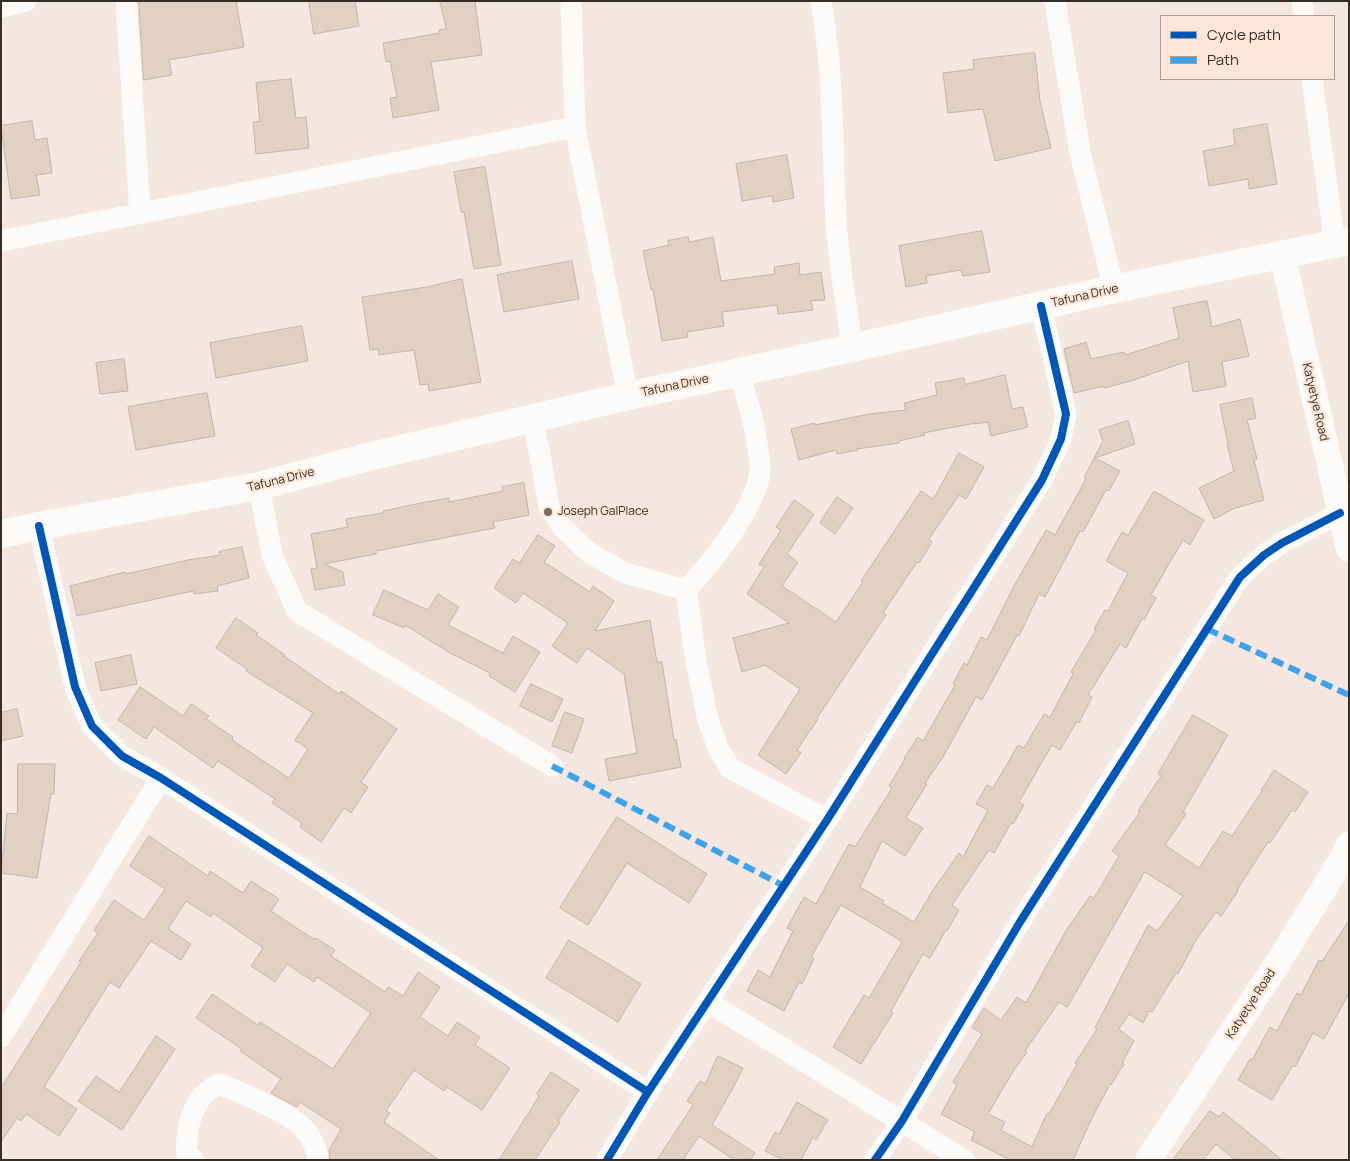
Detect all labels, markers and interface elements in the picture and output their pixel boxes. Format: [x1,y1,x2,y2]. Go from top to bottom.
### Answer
legend [1160,15,1335,80]
text: Cycle path [1207,24,1281,45]
text: Path [1207,49,1239,70]
street label: Tafuna Drive [1050,281,1120,311]
street label: Katyetye Road [1299,361,1331,443]
street label: Tafuna Drive [640,372,710,400]
street label: Tafuna Drive [246,465,316,495]
place label: Joseph GalPlace [558,505,648,519]
marker: Joseph GalPlace [542,506,554,518]
street label: Katyetye Road [1223,966,1279,1042]

